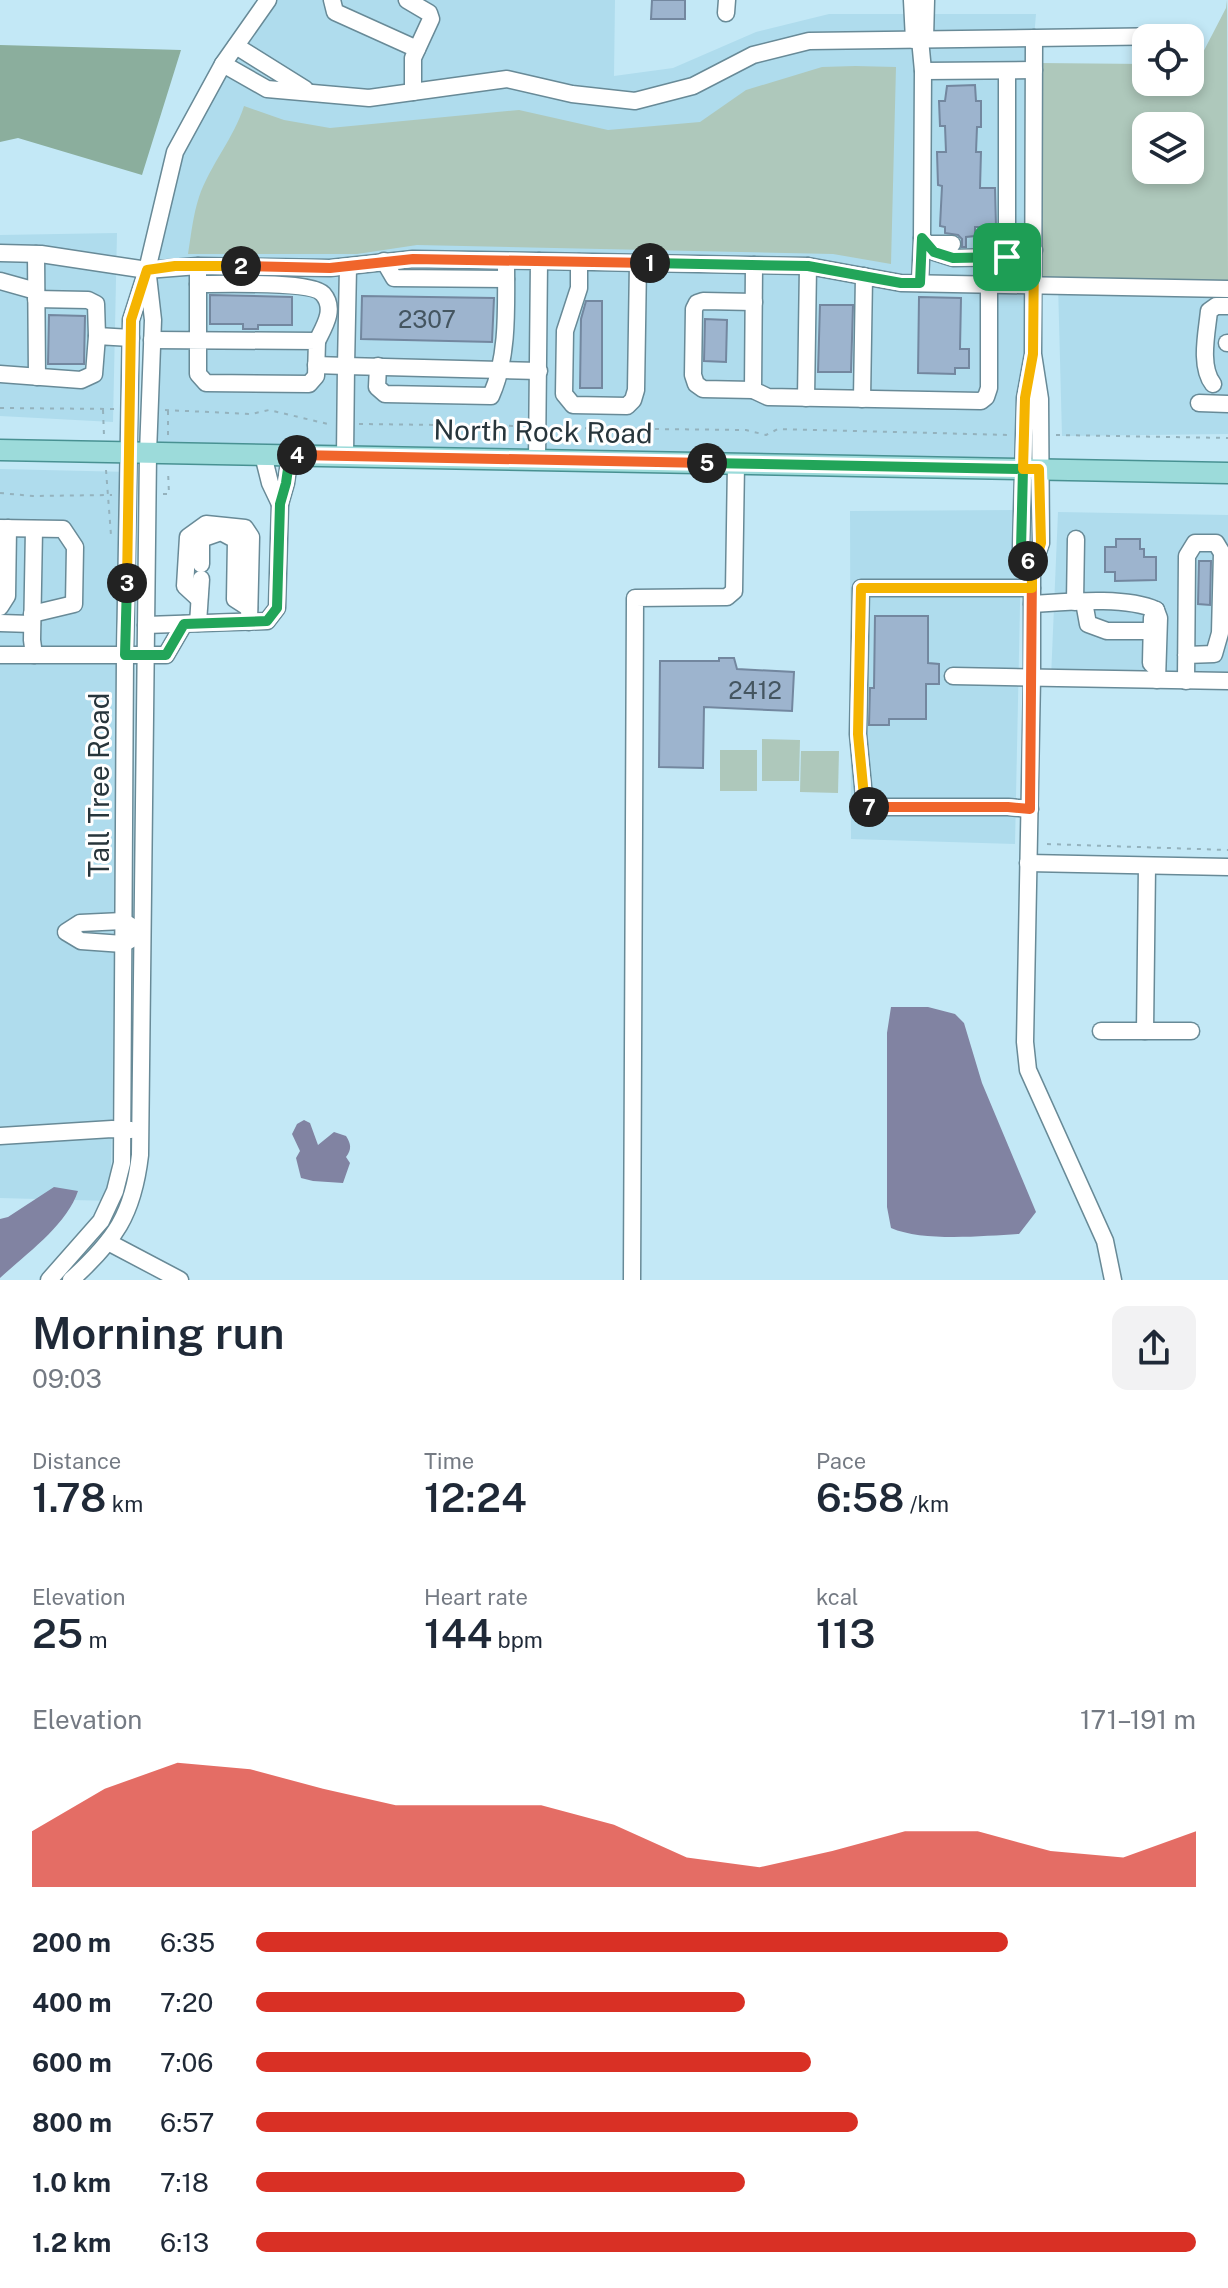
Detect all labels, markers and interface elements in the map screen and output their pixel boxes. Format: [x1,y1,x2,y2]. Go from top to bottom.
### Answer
map controls [1132,24,1204,184]
button: locate [1132,24,1204,96]
button: layers [1132,112,1204,184]
pin [973,223,1041,291]
icon: arrive [985,235,1029,279]
pin: 1 [630,243,670,283]
pin: 2 [221,246,261,286]
text: 1 [645,250,655,276]
text: 2 [234,253,248,279]
house number: 2307 [398,305,456,333]
street label: North Rock Road [433,413,653,449]
pin: 4 [277,435,317,475]
text: 4 [290,442,304,468]
pin: 5 [687,443,727,483]
text: 5 [700,450,714,476]
pin: 6 [1008,541,1048,581]
text: 6 [1021,548,1035,574]
pin: 3 [107,563,147,603]
text: 3 [120,570,134,596]
house number: 2412 [728,676,782,704]
street label: Tall Tree Road [82,693,115,877]
pin: 7 [849,787,889,827]
text: 7 [862,794,876,820]
button: share [1112,1306,1196,1390]
text: Morning run [32,1307,285,1359]
text: 09:03 [32,1363,102,1394]
text: Distance [32,1448,121,1474]
text: Time [424,1448,474,1474]
text: Pace [816,1448,866,1474]
text: 1.78 [32,1474,106,1521]
text: 12:24 [424,1474,527,1521]
text: 6:58 [816,1474,904,1521]
text: km [106,1491,143,1517]
text: /km [904,1491,949,1517]
text: Elevation [32,1584,125,1610]
text: Heart rate [424,1584,528,1610]
text: kcal [816,1584,858,1610]
text: 25 [32,1610,83,1657]
text: 144 [424,1610,492,1657]
text: 113 [816,1610,875,1657]
text: m [83,1627,107,1653]
text: bpm [492,1627,543,1653]
text: Elevation [32,1704,142,1735]
text: 171–191 m [1080,1704,1196,1735]
text: 200 m [32,1927,111,1958]
text: 6:35 [160,1927,215,1958]
text: 400 m [32,1987,112,2018]
text: 7:20 [160,1987,213,2018]
text: 600 m [32,2047,112,2078]
text: 7:06 [160,2047,213,2078]
text: 800 m [32,2107,112,2138]
text: 6:57 [160,2107,214,2138]
text: 1.0 km [32,2167,111,2198]
text: 7:18 [160,2167,209,2198]
text: 1.2 km [32,2227,111,2258]
text: 6:13 [160,2227,209,2258]

